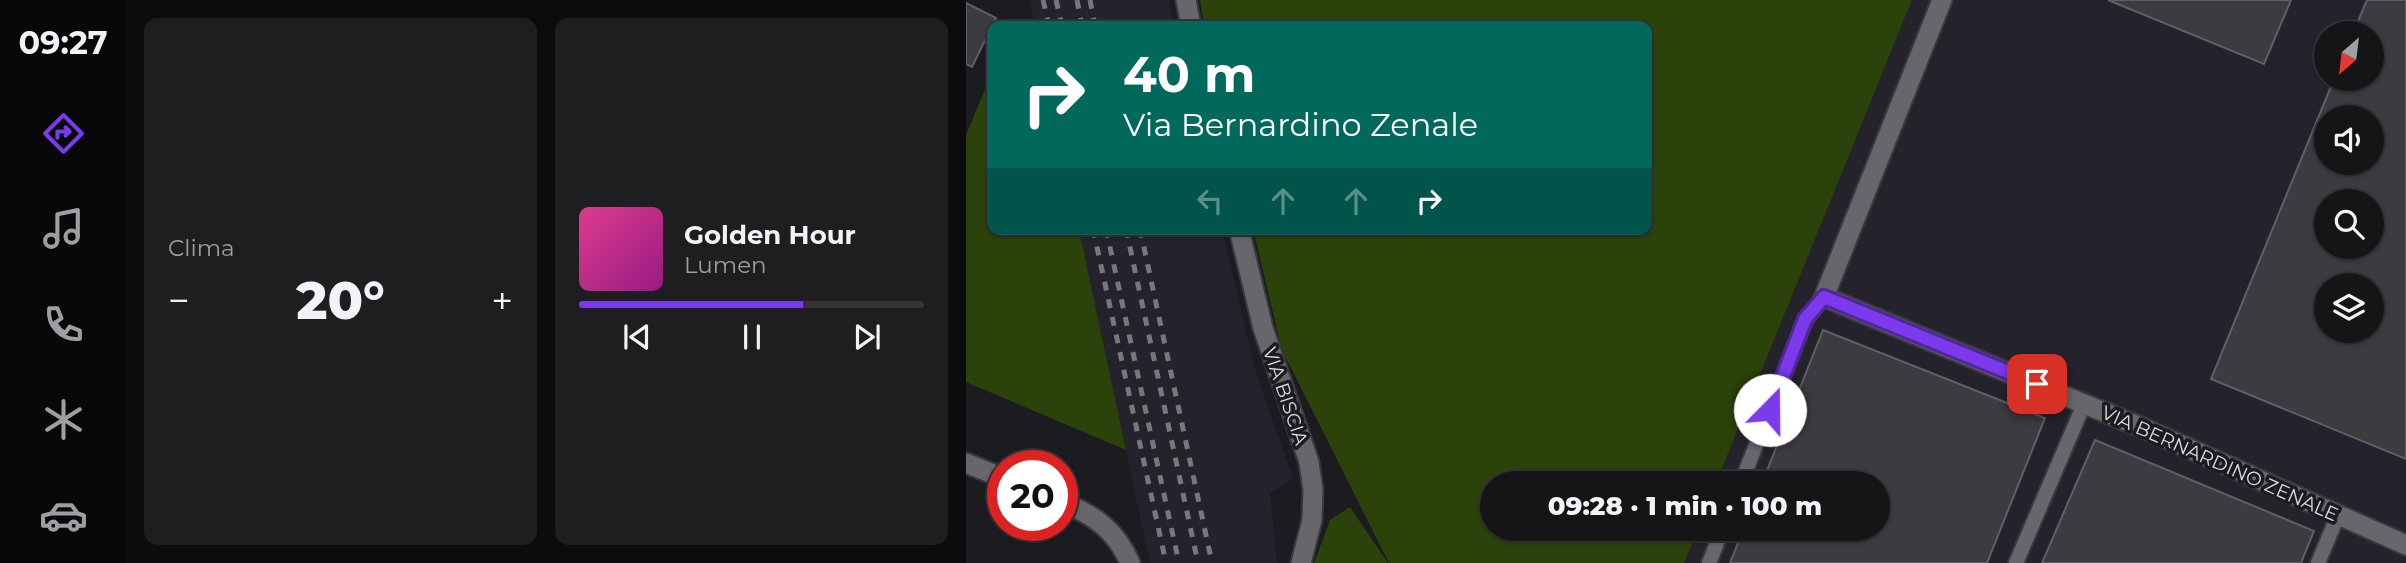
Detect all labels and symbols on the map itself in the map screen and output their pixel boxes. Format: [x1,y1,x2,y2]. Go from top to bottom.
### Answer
north arrow [2314,21,2384,91]
street label: VIA BISCIA [1258,344,1313,448]
pin [2007,354,2067,414]
position arrow [1733,373,1807,447]
street label: VIA BERNARDINO ZENALE [2098,401,2342,526]
speed limit sign: 20 [987,450,1078,541]

